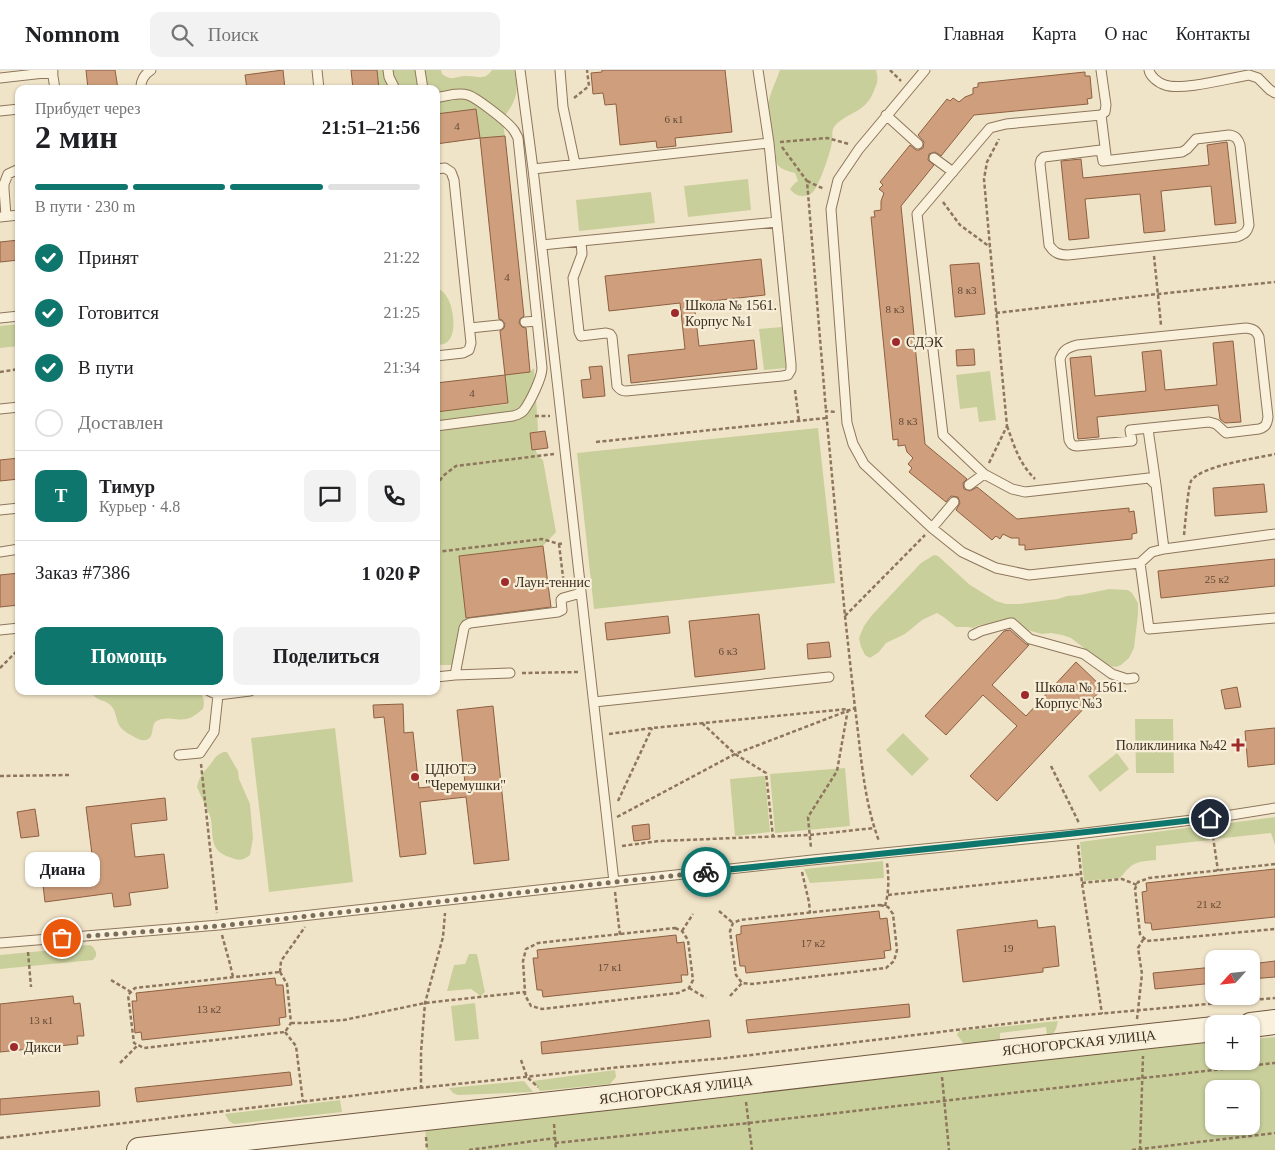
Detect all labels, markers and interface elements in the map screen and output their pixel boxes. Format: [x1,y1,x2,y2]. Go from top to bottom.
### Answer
search box [150,12,500,57]
text: Nomnom [25,21,120,47]
icon: search [168,21,196,49]
text: Поиск [208,24,259,45]
text: Главная [944,24,1004,44]
text: Карта [1032,24,1077,44]
text: О нас [1105,24,1148,44]
text: Контакты [1176,24,1250,44]
text: Прибудет через [35,100,141,117]
house number: 6 к1 [664,113,684,125]
text: 21:51–21:56 [322,117,420,138]
text: 2 мин [35,119,118,155]
house number: 4 [454,120,460,132]
text: В пути · 230 m [35,198,136,215]
icon: check [35,244,63,272]
text: Принят [78,247,139,268]
text: 21:22 [384,249,420,266]
house number: 4 [504,271,510,283]
house number: 8 к3 [957,284,977,296]
place label: Школа № 1561. Корпус №1 [685,298,777,329]
icon: check [35,299,63,327]
text: Готовится [78,302,159,323]
house number: 8 к3 [885,303,905,315]
text: 21:25 [384,304,420,321]
marker: Школа № 1561. Корпус №1 [669,307,681,319]
place label: СДЭК [906,335,944,350]
marker: СДЭК [890,336,902,348]
icon: check [35,354,63,382]
text: В пути [78,357,134,378]
text: 21:34 [384,359,420,376]
house number: 4 [469,387,475,399]
text: Доставлен [78,412,163,433]
house number: 8 к3 [898,415,918,427]
button: chat [304,470,356,522]
button: phone [368,470,420,522]
text: Тимур [99,476,155,497]
text: Т [55,485,67,506]
text: Курьер · 4.8 [99,498,180,515]
text: Заказ #7386 [35,562,130,583]
text: 1 020 ₽ [361,563,420,584]
house number: 25 к2 [1205,573,1229,585]
place label: Лаун-теннис [515,575,590,590]
marker: Лаун-теннис [499,576,511,588]
button: Помощь [35,627,223,685]
button: Поделиться [233,627,420,685]
house number: 6 к3 [718,645,738,657]
place label: Школа № 1561. Корпус №3 [1035,680,1127,711]
marker: Школа № 1561. Корпус №3 [1019,689,1031,701]
place label: Поликлиника №42 [1116,738,1227,753]
marker: Поликлиника №42 [1231,738,1245,752]
place label: ЦДЮТЭ "Черемушки" [425,762,506,793]
marker: ЦДЮТЭ "Черемушки" [409,771,421,783]
pin [1189,797,1231,839]
icon: home [1196,804,1224,832]
courier [681,847,731,897]
callout: Диана [24,853,100,888]
icon: bike [692,858,720,886]
text: Диана [40,861,85,878]
house number: 21 к2 [1197,898,1221,910]
pin [41,917,83,959]
icon: bag [48,924,76,952]
house number: 17 к2 [801,937,825,949]
house number: 19 [1003,942,1014,954]
north arrow [1205,950,1260,1005]
map controls [1205,950,1260,1135]
house number: 17 к1 [598,961,622,973]
house number: 13 к2 [197,1003,221,1015]
house number: 13 к1 [29,1014,53,1026]
button: + [1205,1015,1260,1070]
street label: ЯСНОГОРСКАЯ УЛИЦА [1001,1027,1157,1059]
place label: Дикси [24,1040,62,1055]
marker: Дикси [8,1041,20,1053]
street label: ЯСНОГОРСКАЯ УЛИЦА [598,1073,754,1107]
button: − [1205,1080,1260,1135]

